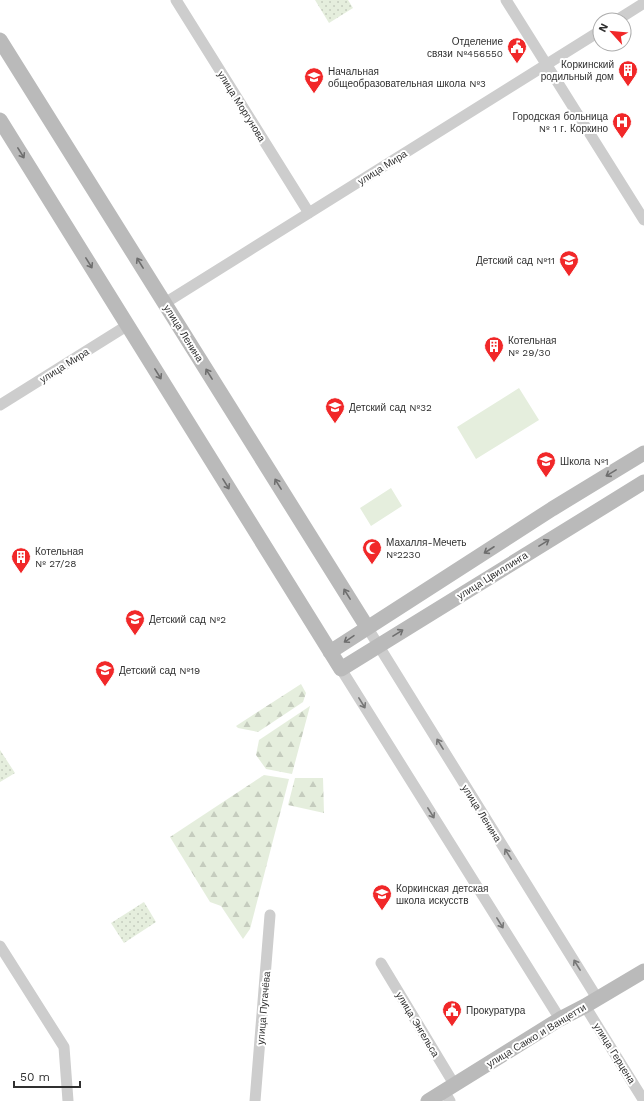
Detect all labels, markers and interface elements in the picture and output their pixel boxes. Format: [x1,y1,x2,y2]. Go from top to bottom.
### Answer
north arrow [592,12,632,52]
text: N [596,21,611,34]
place label: Отделение связи №456550 [427,36,503,59]
public building icon: Отделение связи №456550 [506,36,528,64]
place label: Коркинский родильный дом [541,59,614,82]
building icon: Коркинский родильный дом [617,59,639,87]
school or university icon: Начальная общеобразовательная школа №3 [303,66,325,94]
place label: Начальная общеобразовательная школа №3 [328,66,486,89]
street label: улица Моргунова [215,69,268,144]
place label: Городская больница № 1 г. Коркино [512,111,608,134]
hospital icon: Городская больница № 1 г. Коркино [611,111,633,139]
one-way arrow [17,147,25,159]
street label: улица Мира [356,148,409,187]
school or university icon: Детский сад №11 [558,249,580,277]
place label: Детский сад №11 [476,255,555,266]
one-way arrow [85,257,93,268]
one-way arrow [136,258,144,269]
street label: улица Ленина [162,303,206,364]
building icon: Котельная № 29/30 [483,335,505,363]
place label: Котельная № 29/30 [508,335,556,358]
street label: улица Мира [38,346,91,385]
one-way arrow [153,368,162,379]
one-way arrow [205,369,213,380]
school or university icon: Детский сад №32 [324,396,346,424]
place label: Детский сад №32 [349,402,432,413]
school or university icon: Школа №1 [535,450,557,478]
place label: Школа №1 [560,456,609,467]
one-way arrow [605,470,617,478]
one-way arrow [223,478,231,490]
one-way arrow [274,479,282,490]
mosque icon: Махалля-Мечеть №2230 [361,537,383,565]
place label: Махалля-Мечеть №2230 [386,537,467,560]
one-way arrow [538,539,549,547]
building icon: Котельная № 27/28 [10,546,32,574]
place label: Котельная № 27/28 [35,546,83,569]
one-way arrow [483,546,495,554]
street label: улица Цвиллинга [455,549,530,602]
one-way arrow [342,588,350,600]
school or university icon: Детский сад №2 [124,608,146,636]
place label: Детский сад №2 [149,614,226,625]
one-way arrow [392,629,404,637]
one-way arrow [343,636,355,644]
school or university icon: Детский сад №19 [94,659,116,687]
place label: Детский сад №19 [119,665,200,676]
one-way arrow [358,697,366,708]
one-way arrow [436,739,444,750]
street label: улица Ленина [460,783,504,844]
one-way arrow [427,807,435,818]
one-way arrow [504,849,513,860]
school or university icon: Коркинская детская школа искусств [371,883,393,911]
place label: Коркинская детская школа искусств [396,883,489,906]
one-way arrow [496,917,504,928]
one-way arrow [573,960,581,971]
street label: улица Пугачёва [255,971,272,1045]
street label: улица Энгельса [394,990,442,1059]
public building icon: Прокуратура [441,999,463,1027]
street label: улица Сакко и Ванцетти [485,1001,588,1069]
place label: Прокуратура [466,1005,526,1016]
street label: улица Герцена [592,1021,638,1086]
scale bar [14,1063,80,1089]
text: 50 m [20,1070,50,1084]

